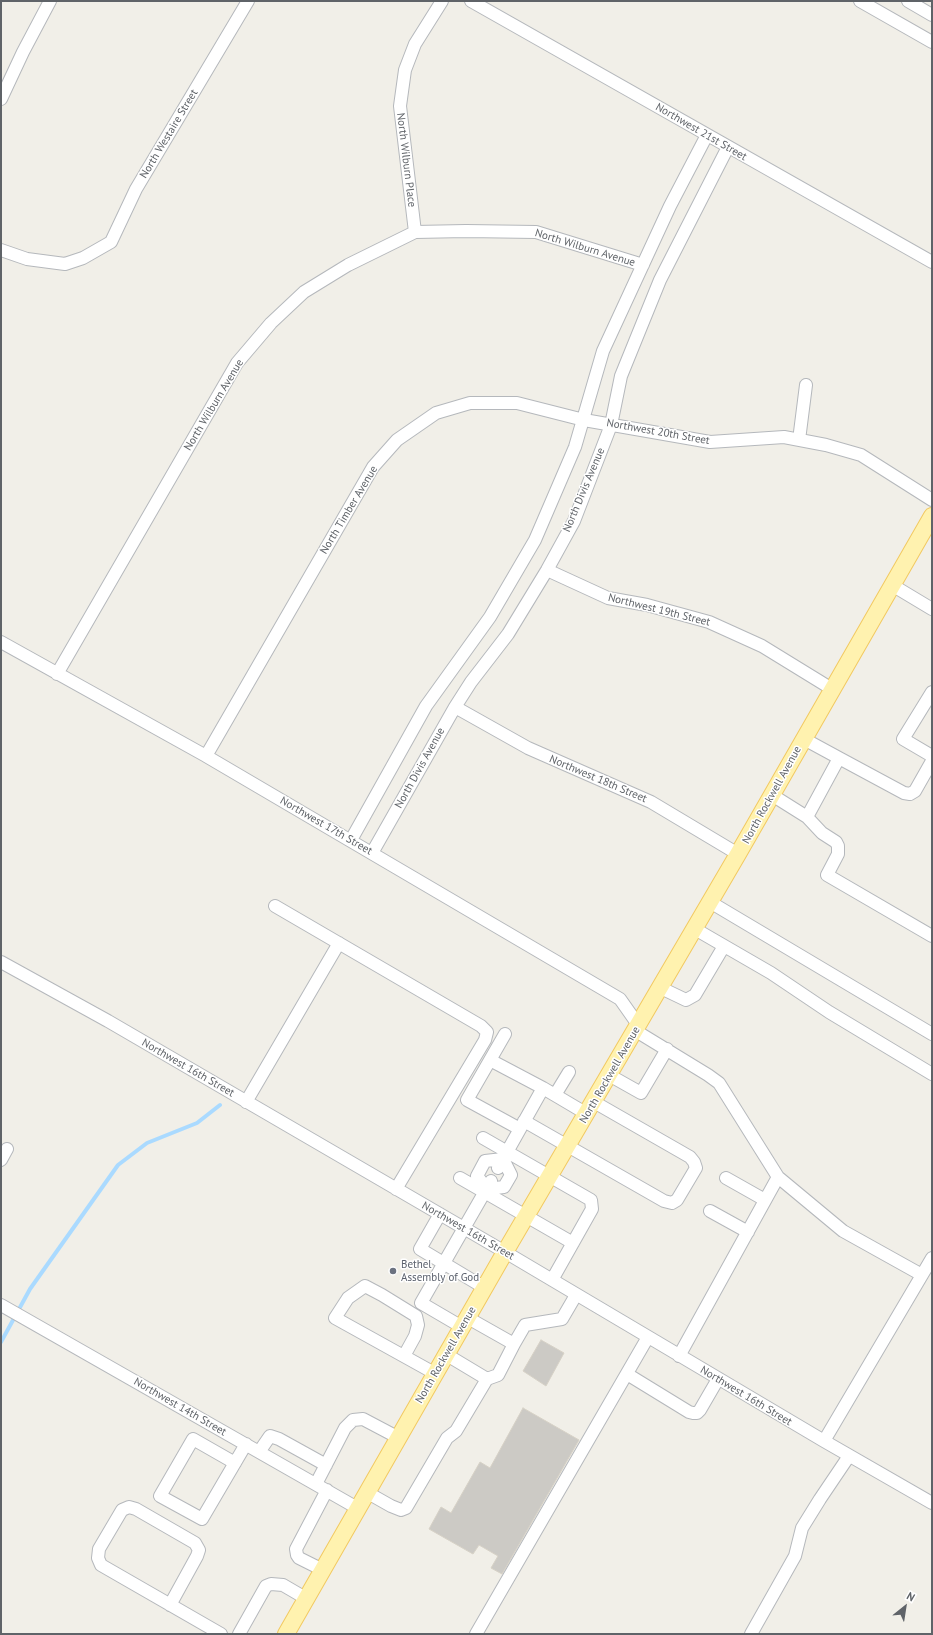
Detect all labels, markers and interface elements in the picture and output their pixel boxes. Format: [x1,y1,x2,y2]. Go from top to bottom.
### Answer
street label: North Westaire Street [137,87,201,181]
street label: Northwest 21st Street [653,100,749,164]
street label: North Wilburn Place [394,112,418,208]
street label: North Wilburn Avenue [533,226,637,270]
street label: North Wilburn Avenue [181,357,247,453]
street label: Northwest 20th Street [605,416,711,448]
street label: North Divis Avenue [560,446,608,534]
street label: North Timber Avenue [317,463,381,557]
street label: Northwest 19th Street [607,591,711,629]
street label: North Divis Avenue [392,725,448,811]
street label: North Rockwell Avenue [740,744,804,846]
street label: Northwest 18th Street [547,752,649,806]
street label: Northwest 17th Street [277,794,375,858]
street label: North Rockwell Avenue [577,1024,643,1126]
street label: Northwest 16th Street [139,1036,237,1100]
street label: Northwest 16th Street [419,1199,517,1263]
place label: Bethel Assembly of God [401,1258,479,1284]
marker: Bethel Assembly of God [388,1266,398,1276]
street label: North Rockwell Avenue [413,1304,479,1406]
street label: Northwest 16th Street [698,1363,794,1429]
street label: Northwest 14th Street [131,1375,229,1439]
north arrow [885,1587,925,1627]
text: N [904,1589,918,1604]

